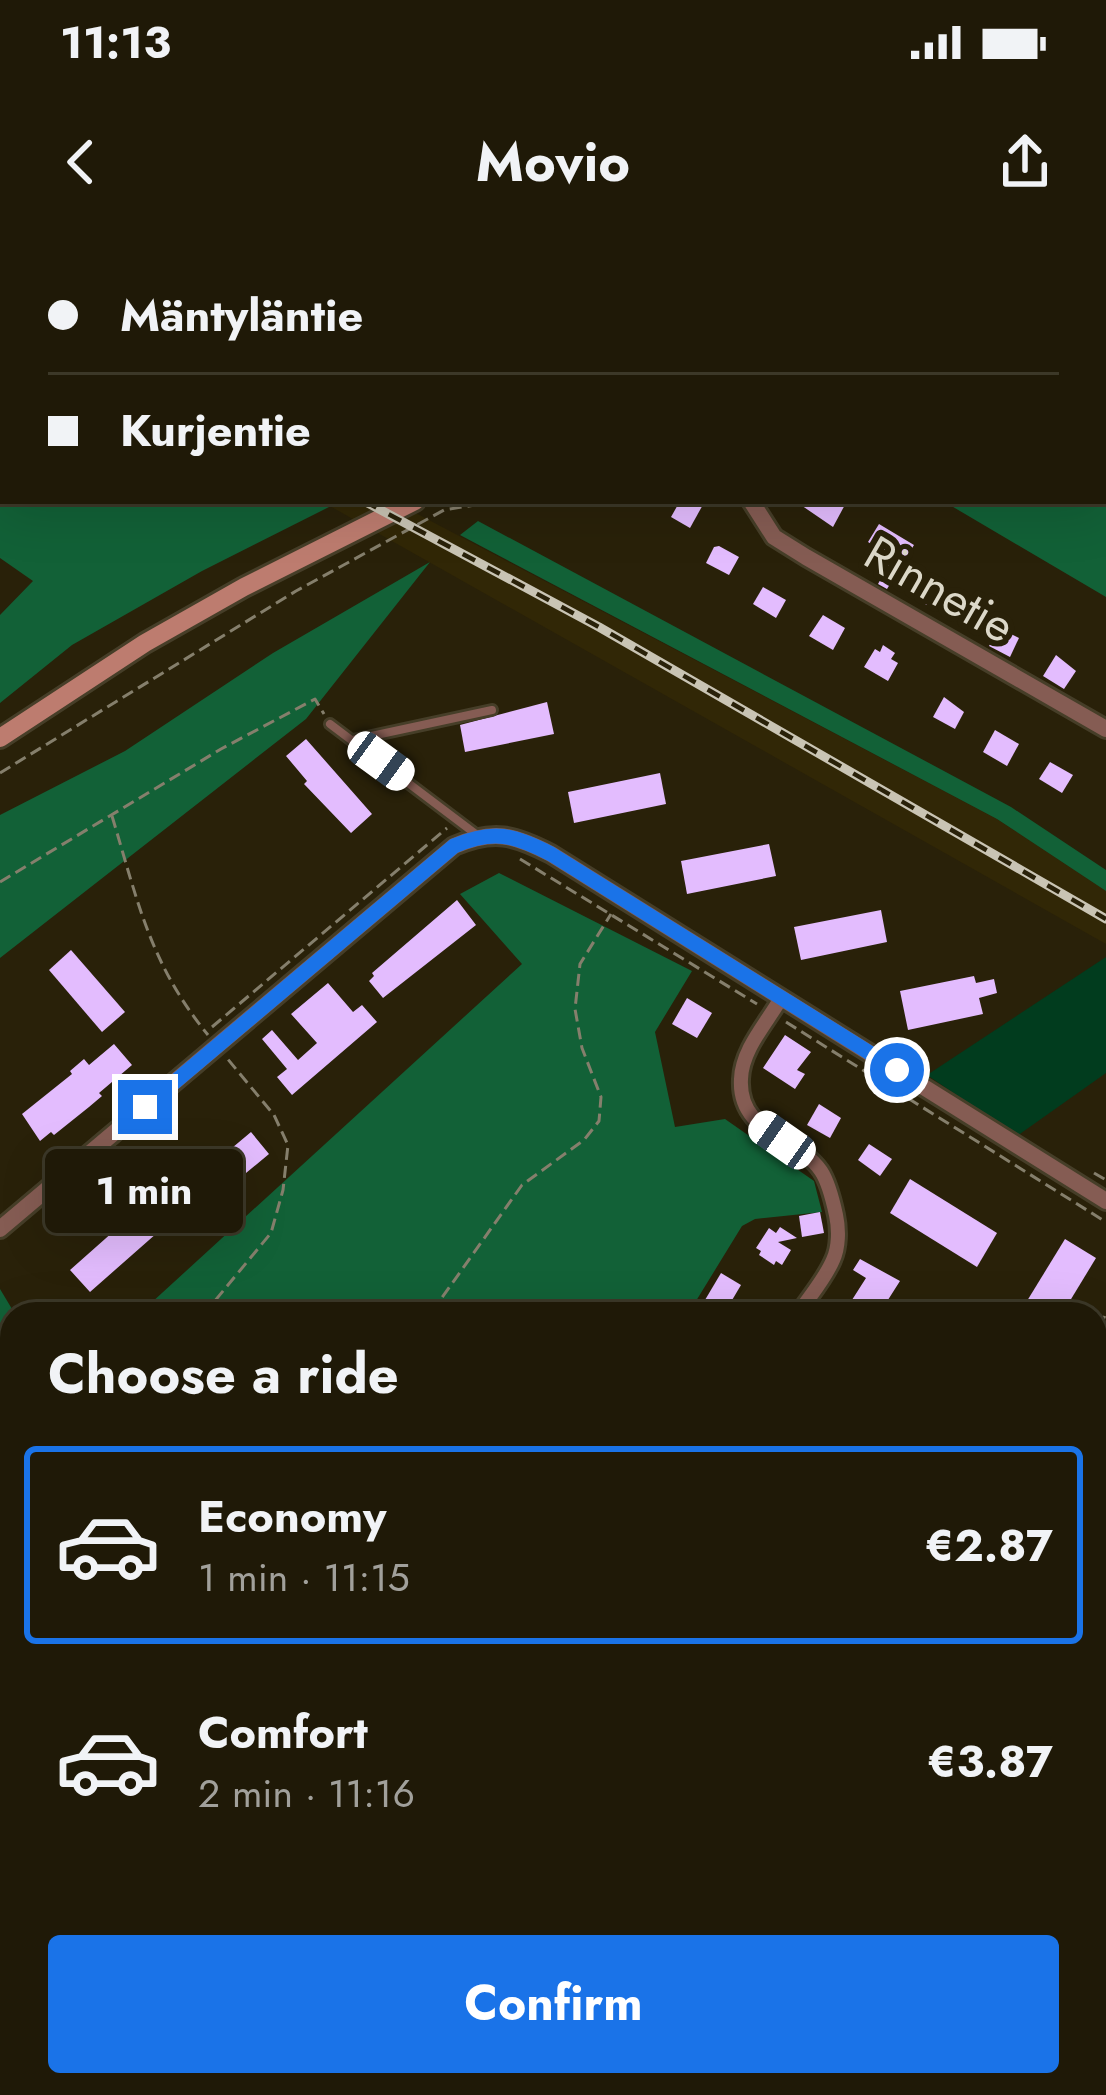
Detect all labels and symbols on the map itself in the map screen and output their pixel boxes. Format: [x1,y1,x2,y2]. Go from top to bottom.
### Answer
street label: Rinnetie [852,519,1028,660]
car [341,725,421,797]
route start [870,1043,924,1097]
route end [118,1080,172,1134]
car [742,1105,822,1175]
callout: 1 min [46,1149,244,1233]

